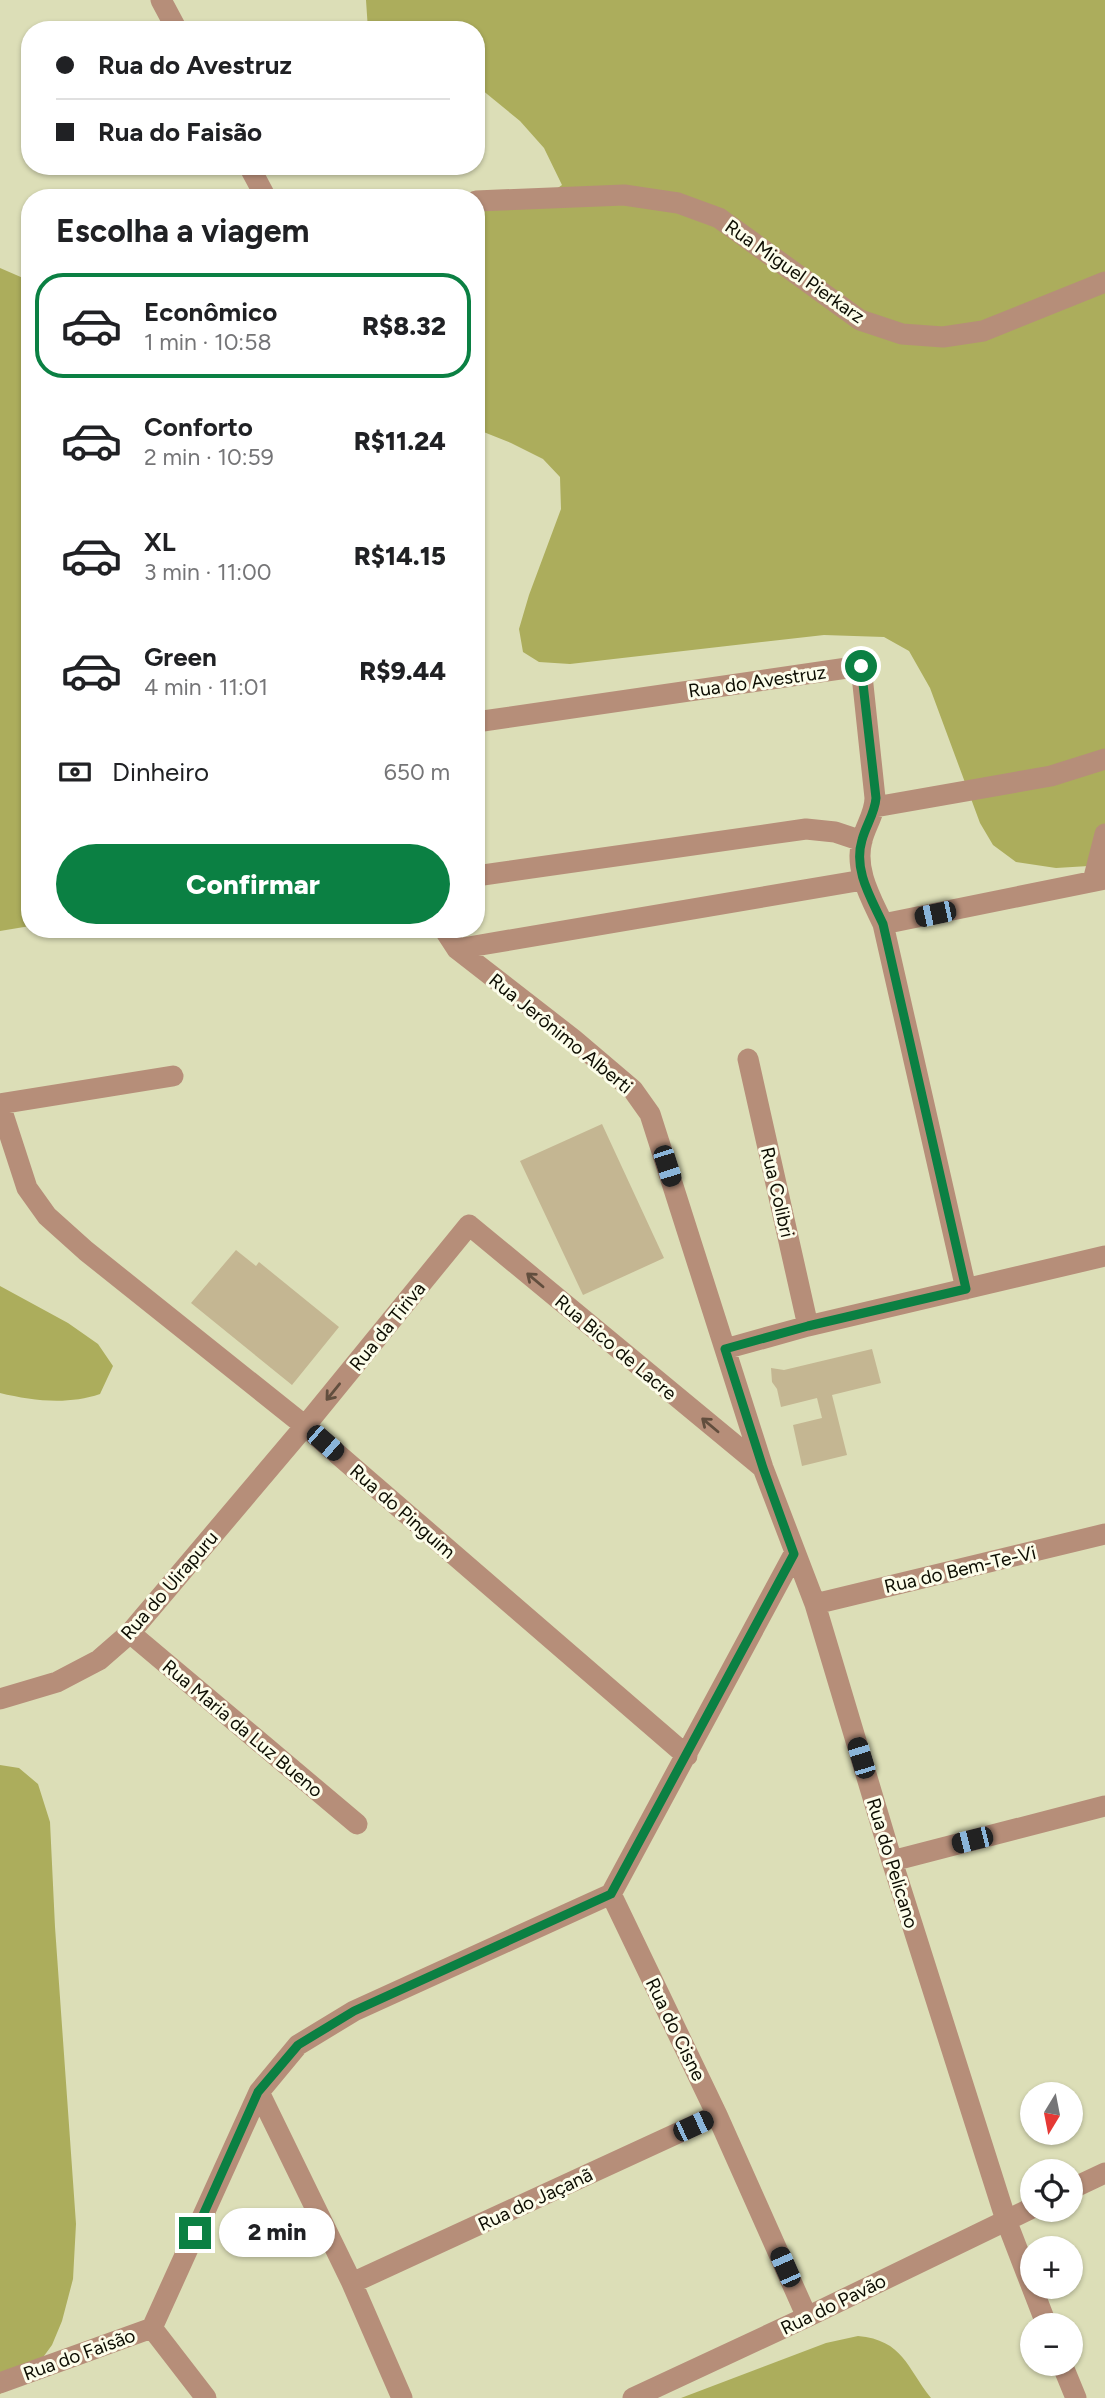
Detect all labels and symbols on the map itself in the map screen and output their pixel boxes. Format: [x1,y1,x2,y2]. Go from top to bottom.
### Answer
street label: Rua Miguel Pierkarz [721,215,869,328]
route start [845,650,877,682]
street label: Rua do Avestruz [687,660,827,703]
car [913,899,958,929]
street label: Rua Jerônimo Alberti [484,968,637,1098]
car [651,1143,684,1189]
street label: Rua Colibri [756,1145,799,1240]
one-way arrow [526,1272,544,1288]
street label: Rua da Tiriva [345,1277,430,1375]
street label: Rua Bico de Lacre [550,1290,681,1405]
one-way arrow [325,1383,340,1401]
one-way arrow [702,1417,720,1432]
car [303,1421,348,1465]
street label: Rua do Pinguim [345,1459,460,1563]
street label: Rua do Uirapuru [116,1526,223,1644]
street label: Rua do Bem-Te-Vi [882,1541,1038,1598]
street label: Rua Maria da Luz Bueno [158,1655,327,1802]
car [845,1735,878,1781]
street label: Rua do Pelicano [862,1795,923,1931]
car [950,1825,995,1855]
street label: Rua do Cisne [641,1974,710,2084]
north arrow [1020,2082,1083,2146]
car [670,2108,717,2144]
street label: Rua do Jaçanã [474,2163,596,2236]
callout: 2 min [220,2208,335,2258]
route end [179,2217,211,2249]
car [767,2244,804,2290]
street label: Rua do Pavão [777,2269,890,2340]
street label: Rua do Faisão [20,2324,138,2385]

